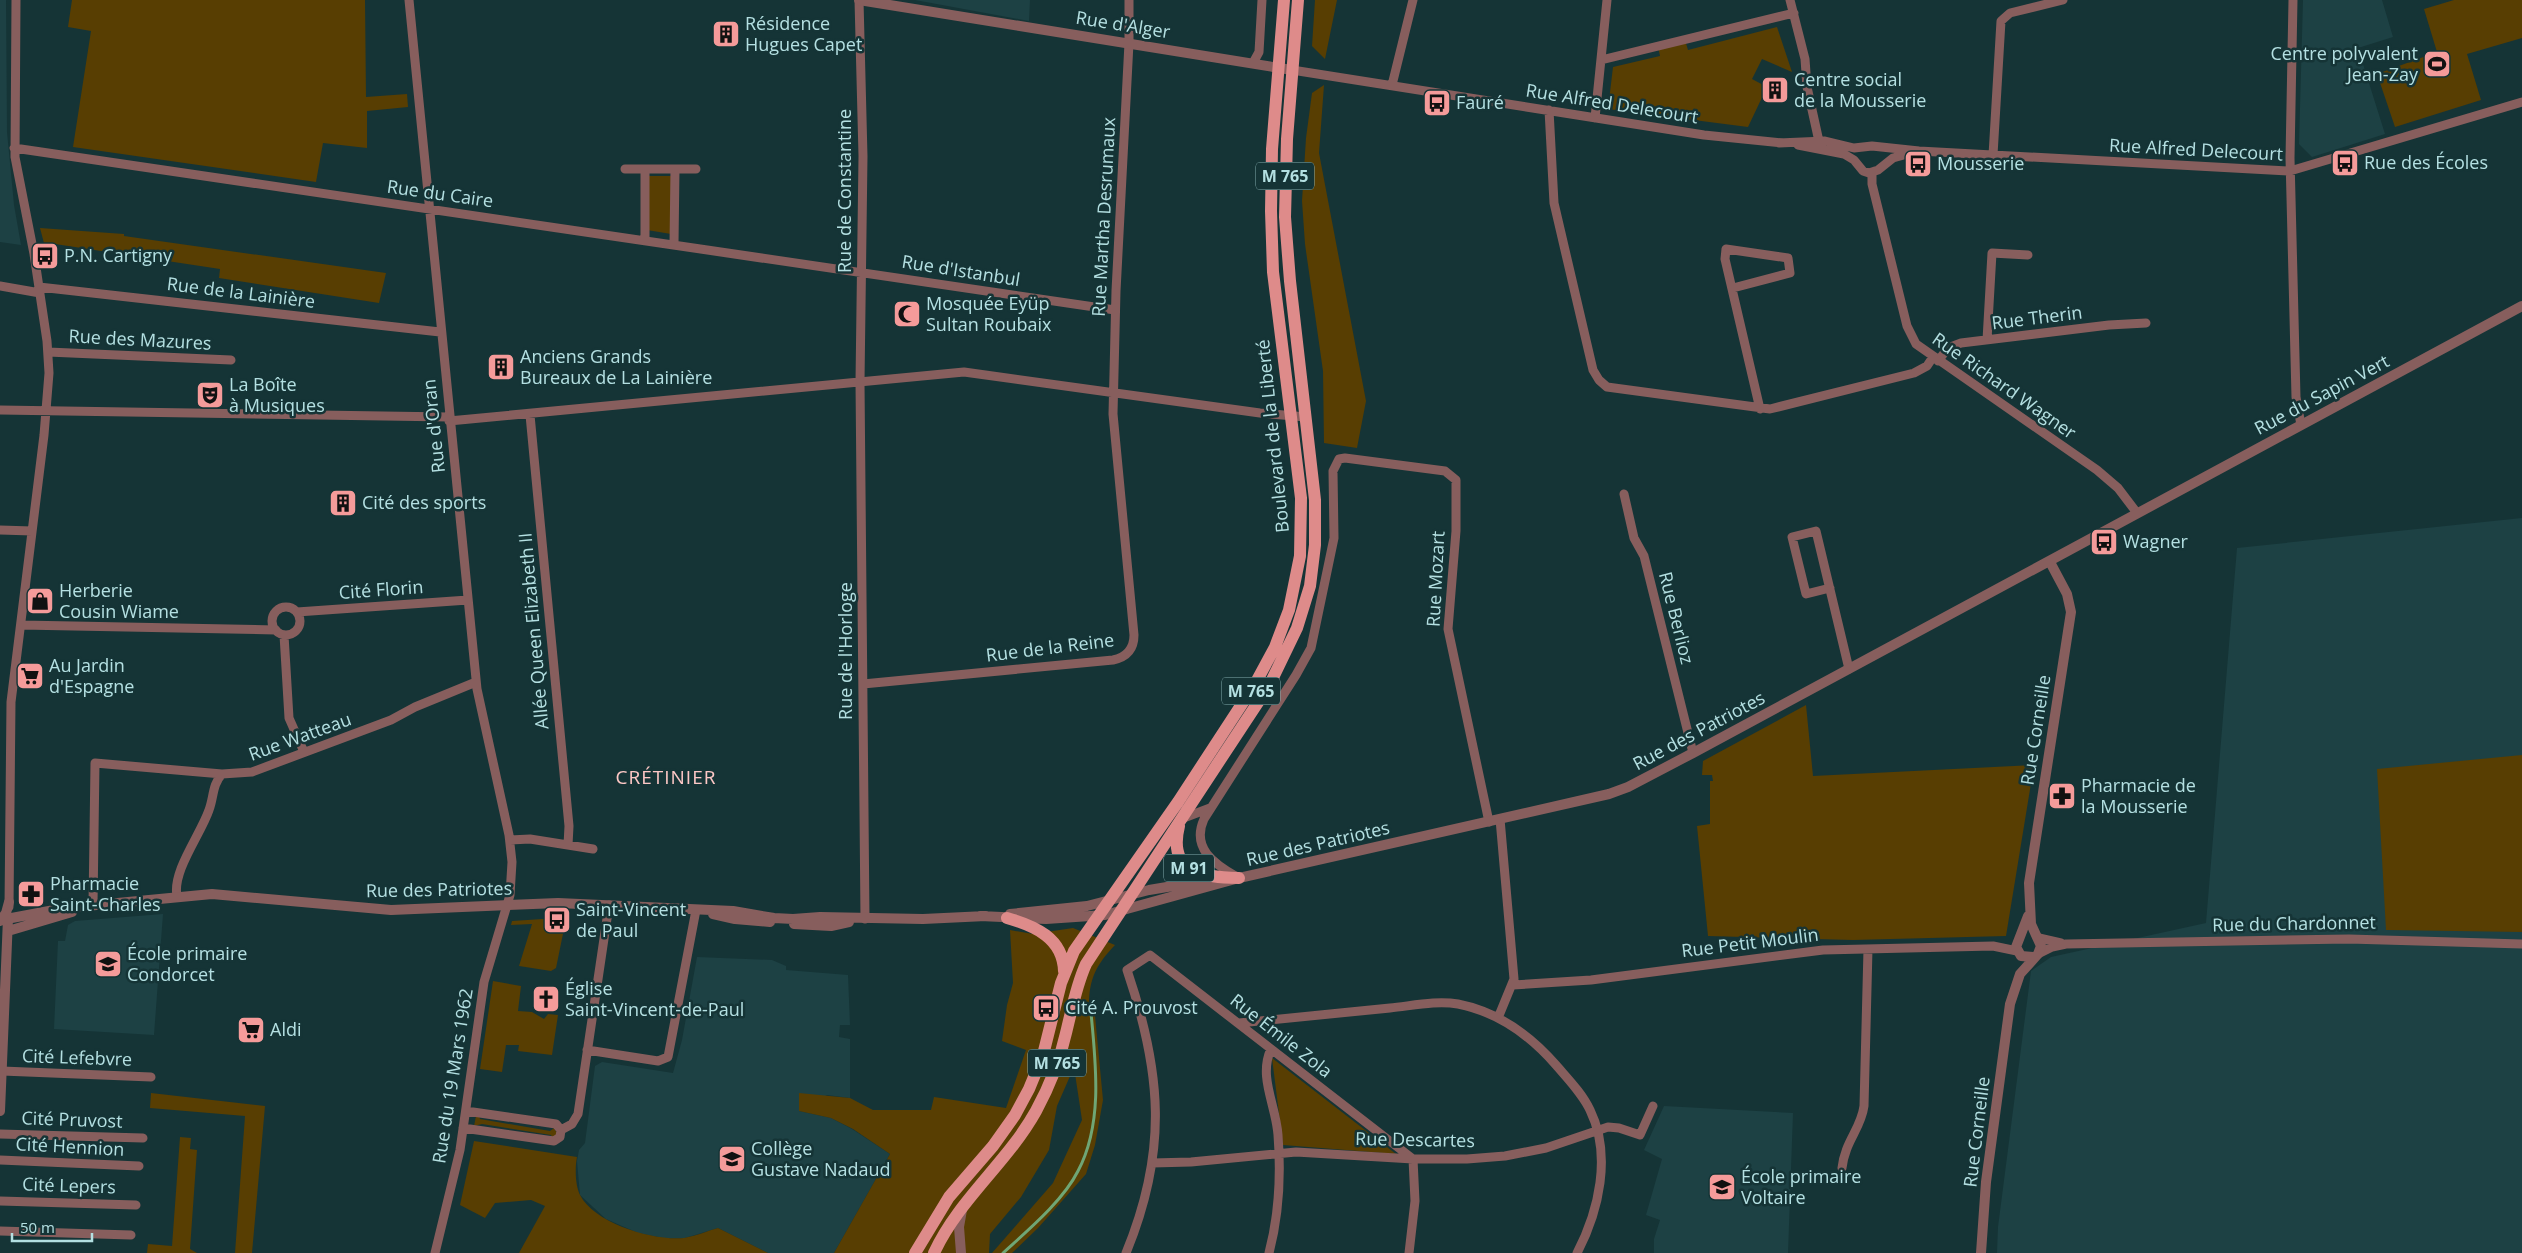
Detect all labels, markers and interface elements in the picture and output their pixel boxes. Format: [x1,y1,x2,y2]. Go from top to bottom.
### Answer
street label: Rue d'Alger [1074,5,1173,43]
place label: Résidence Hugues Capet [745,11,862,56]
building icon: Résidence Hugues Capet [711,19,741,49]
place label: Centre polyvalent Jean-Zay [2270,41,2419,86]
sports icon: Centre polyvalent Jean-Zay [2422,49,2452,79]
place label: Centre social de la Mousserie [1794,67,1926,112]
building icon: Centre social de la Mousserie [1760,75,1790,105]
street label: Rue Alfred Delecourt [1524,78,1700,128]
bus stop icon: Fauré [1422,88,1452,118]
place label: Fauré [1456,90,1504,114]
street label: Rue de Constantine [832,109,856,273]
street label: Rue Martha Desrumaux [1086,116,1120,317]
street label: Rue Alfred Delecourt [2108,132,2284,166]
bus stop icon: Rue des Écoles [2330,148,2360,178]
bus stop icon: Mousserie [1903,149,1933,179]
place label: Rue des Écoles [2364,150,2488,174]
place label: Mousserie [1937,151,2024,175]
road number: M 765 [1256,162,1314,190]
street label: Rue du Caire [385,174,495,212]
bus stop icon: P.N. Cartigny [30,241,60,271]
place label: P.N. Cartigny [64,243,173,267]
street label: Rue d'Istanbul [900,249,1022,291]
street label: Rue de la Lainière [166,271,317,313]
place label: Mosquée Eyüp Sultan Roubaix [926,291,1052,336]
mosque icon: Mosquée Eyüp Sultan Roubaix [892,299,922,329]
street label: Rue Therin [1990,300,2083,334]
street label: Rue des Mazures [68,323,212,355]
street label: Rue Richard Wagner [1928,327,2082,444]
street label: Boulevard de la Liberté [1250,338,1294,534]
place label: Anciens Grands Bureaux de La Lainière [520,344,712,389]
street label: Rue du Sapin Vert [2250,348,2393,440]
building icon: Anciens Grands Bureaux de La Lainière [486,352,516,382]
place label: La Boîte à Musiques [229,372,325,417]
street label: Rue d'Oran [416,378,450,474]
theatre icon: La Boîte à Musiques [195,380,225,410]
building icon: Cité des sports [328,488,358,518]
place label: Cité des sports [362,490,486,514]
bus stop icon: Wagner [2089,527,2119,557]
place label: Wagner [2123,529,2189,553]
street label: Rue Mozart [1421,530,1450,628]
street label: Allée Queen Elizabeth II [512,532,554,730]
street label: Rue Berlioz [1654,569,1700,666]
street label: Cité Florin [338,574,424,604]
place label: Herberie Cousin Wiame [59,578,179,623]
street label: Rue de l'Horloge [833,582,857,720]
shop icon: Herberie Cousin Wiame [25,586,55,616]
street label: Rue de la Reine [984,627,1115,667]
place label: Au Jardin d'Espagne [49,653,134,698]
supermarket icon: Au Jardin d'Espagne [15,661,45,691]
street label: Rue Corneille [2014,673,2056,787]
road number: M 765 [1222,678,1280,704]
street label: Rue des Patriotes [1628,685,1769,775]
street label: Rue Watteau [245,706,354,766]
district label: CRÉTINIER [616,764,716,790]
place label: Pharmacie de la Mousserie [2081,773,2196,818]
pharmacy icon: Pharmacie de la Mousserie [2047,781,2077,811]
street label: Rue des Patriotes [1244,815,1392,871]
road number: M 91 [1164,854,1214,881]
place label: Pharmacie Saint-Charles [50,871,161,916]
street label: Rue des Patriotes [366,876,512,902]
pharmacy icon: Pharmacie Saint-Charles [16,879,46,909]
place label: Saint-Vincent de Paul [576,897,686,942]
bus stop icon: Saint-Vincent de Paul [542,905,572,935]
street label: Rue du Chardonnet [2212,910,2376,936]
street label: Rue Petit Moulin [1680,922,1820,962]
place label: École primaire Condorcet [127,941,247,986]
school or university icon: École primaire Condorcet [93,949,123,979]
place label: Église Saint-Vincent-de-Paul [565,976,744,1021]
church icon: Église Saint-Vincent-de-Paul [531,984,561,1014]
street label: Rue du 19 Mars 1962 [426,987,478,1165]
street label: Rue Émile Zola [1226,988,1338,1083]
bus stop icon: Cité A. Prouvost [1031,993,1061,1023]
place label: Cité A. Prouvost [1065,995,1198,1019]
supermarket icon: Aldi [236,1015,266,1045]
place label: Aldi [270,1017,301,1041]
street label: Cité Lefebvre [22,1043,133,1071]
road number: M 765 [1028,1050,1086,1076]
street label: Rue Corneille [1957,1075,1995,1189]
street label: Cité Pruvost [21,1105,123,1133]
street label: Rue Descartes [1355,1126,1475,1152]
street label: Cité Hennion [15,1131,125,1161]
place label: Collège Gustave Nadaud [751,1136,891,1181]
school or university icon: Collège Gustave Nadaud [717,1144,747,1174]
place label: École primaire Voltaire [1741,1164,1861,1209]
street label: Cité Lepers [22,1171,116,1199]
school or university icon: École primaire Voltaire [1707,1172,1737,1202]
scale bar [12,1210,92,1242]
text: 50 m [20,1217,55,1237]

